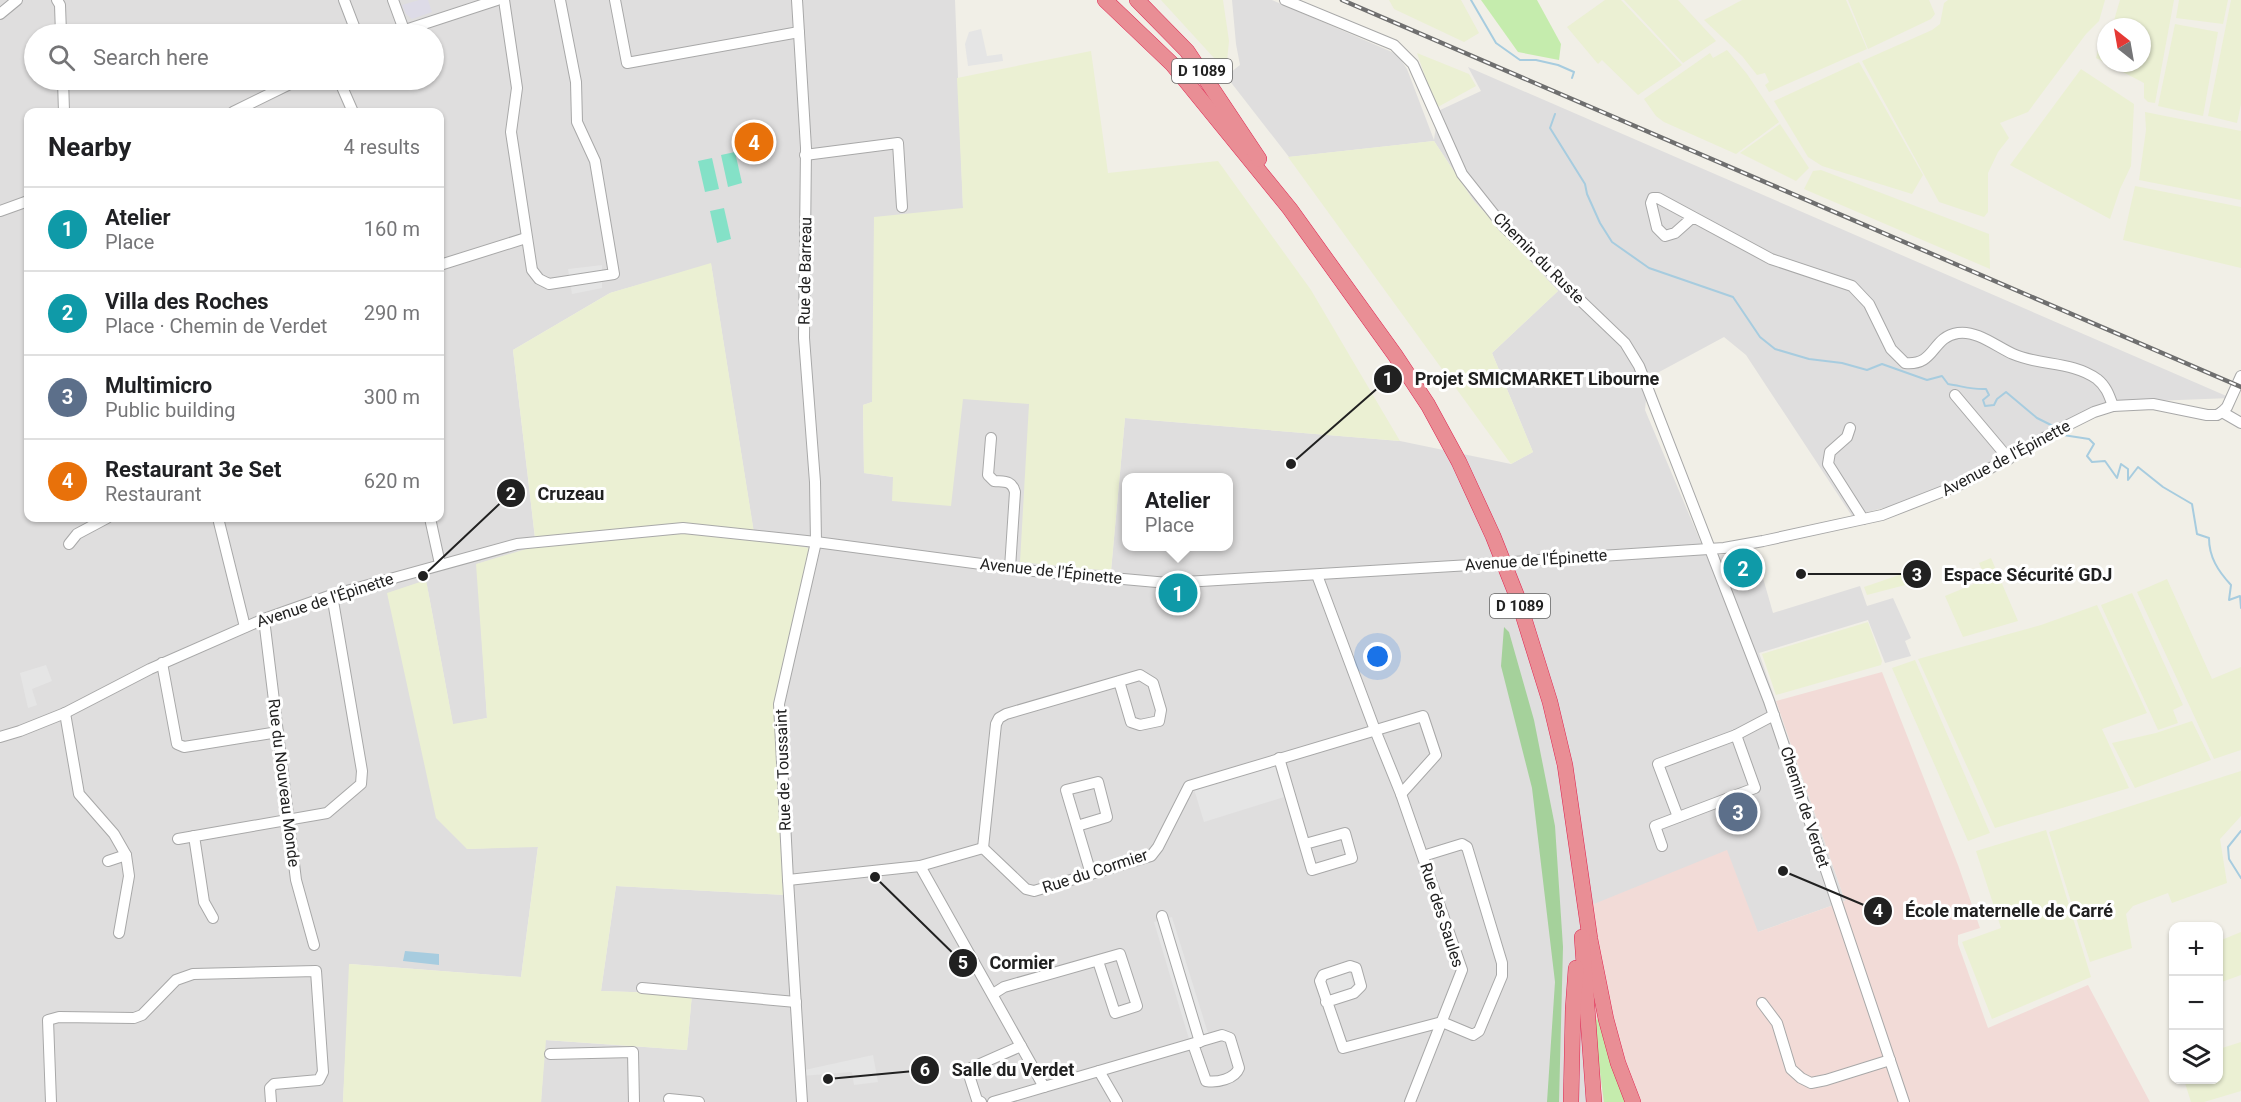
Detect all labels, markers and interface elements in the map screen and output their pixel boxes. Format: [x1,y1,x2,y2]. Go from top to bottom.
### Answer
north arrow [2097,18,2151,72]
search box [24,24,444,90]
icon: search [45,41,78,74]
text: Search here [93,45,209,70]
road number: D 1089 [1172,59,1232,83]
pin: 4 [734,120,774,164]
text: Nearby [48,132,131,162]
text: 4 results [344,135,420,159]
text: Atelier [105,205,171,230]
street label: Chemin du Ruste [1490,209,1588,307]
text: 1 [62,217,73,241]
text: 160 m [364,217,420,241]
street label: Rue de Barreau [795,217,815,325]
text: Place [105,230,154,254]
text: Villa des Roches [105,289,269,314]
text: 2 [62,301,73,325]
text: 290 m [364,301,420,325]
text: Place · Chemin de Verdet [105,314,327,338]
callout: Projet SMICMARKET Libourne [1373,361,1672,397]
text: 1 [1383,368,1393,389]
text: Projet SMICMARKET Libourne [1415,368,1660,389]
text: Multimicro [105,373,212,398]
text: 3 [62,385,73,409]
text: 300 m [364,385,420,409]
text: Public building [105,398,235,422]
street label: Avenue de l'Épinette [1939,416,2073,500]
text: Restaurant 3e Set [105,457,281,482]
text: 4 [62,469,73,493]
text: 620 m [364,469,420,493]
popup [1122,473,1233,551]
callout: Cruzeau [496,475,617,511]
text: Restaurant [105,482,202,506]
text: 2 [506,483,516,504]
text: Cruzeau [538,483,604,504]
text: Atelier [1145,488,1210,513]
text: Place [1145,513,1194,537]
street label: Avenue de l'Épinette [1464,546,1608,574]
pin: 2 [1724,546,1762,590]
street label: Avenue de l'Épinette [979,554,1123,588]
callout: Espace Sécurité GDJ [1902,556,2125,592]
text: 3 [1912,564,1922,585]
text: Espace Sécurité GDJ [1944,564,2112,585]
street label: Avenue de l'Épinette [254,569,396,631]
pin: 1 [1158,570,1198,616]
road number: D 1089 [1490,594,1550,618]
your location [1363,642,1392,671]
street label: Rue du Nouveau Monde [264,698,304,868]
street label: Rue de Toussaint [771,709,795,831]
street label: Chemin de Verdet [1776,744,1834,870]
pin: 3 [1718,790,1758,834]
street label: Rue du Cormier [1040,845,1151,897]
street label: Rue des Saules [1416,860,1468,970]
callout: École maternelle de Carré [1863,893,2125,929]
text: 4 [1873,900,1883,921]
text: École maternelle de Carré [1905,900,2113,921]
map controls [2169,922,2223,1084]
button: + [2169,922,2223,976]
callout: Cormier [948,945,1067,981]
text: 5 [958,952,968,973]
text: Cormier [989,952,1055,973]
button: − [2169,976,2223,1030]
button: layers [2169,1030,2223,1084]
callout: Salle du Verdet [910,1052,1086,1088]
text: 6 [920,1059,930,1080]
text: Salle du Verdet [952,1059,1074,1080]

